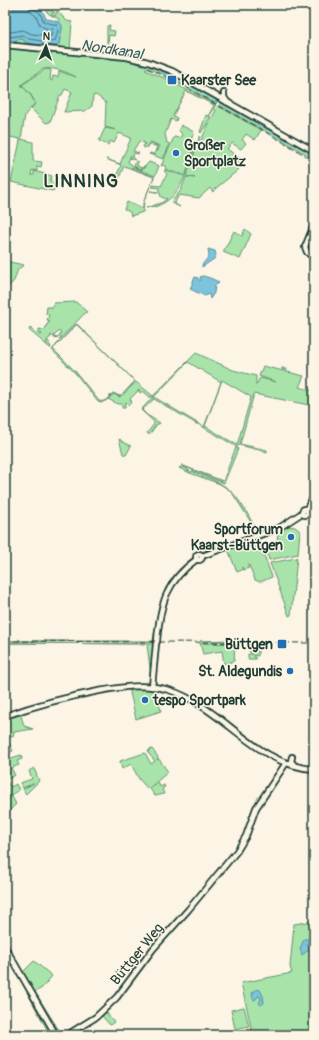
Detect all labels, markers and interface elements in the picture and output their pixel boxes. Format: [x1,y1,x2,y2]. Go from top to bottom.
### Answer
north arrow [26,26,66,66]
text: N [42,30,51,43]
water label: Nordkanal [80,36,146,64]
place label: Kaarster See [181,72,257,89]
marker: Kaarster See [166,74,178,86]
place label: Großer Sportplatz [184,137,247,170]
marker: Großer Sportplatz [171,148,181,158]
district label: LINNING [43,170,119,193]
place label: Sportforum Kaarst-Büttgen [191,521,284,554]
marker: Sportforum Kaarst-Büttgen [286,532,296,542]
place label: Büttgen [225,636,273,653]
marker: Büttgen [276,638,288,650]
place label: St. Aldegundis [198,663,283,680]
marker: St. Aldegundis [285,666,295,676]
place label: tespo Sportpark [152,692,246,709]
marker: tespo Sportpark [140,695,150,705]
street label: Büttger Weg [107,920,167,988]

